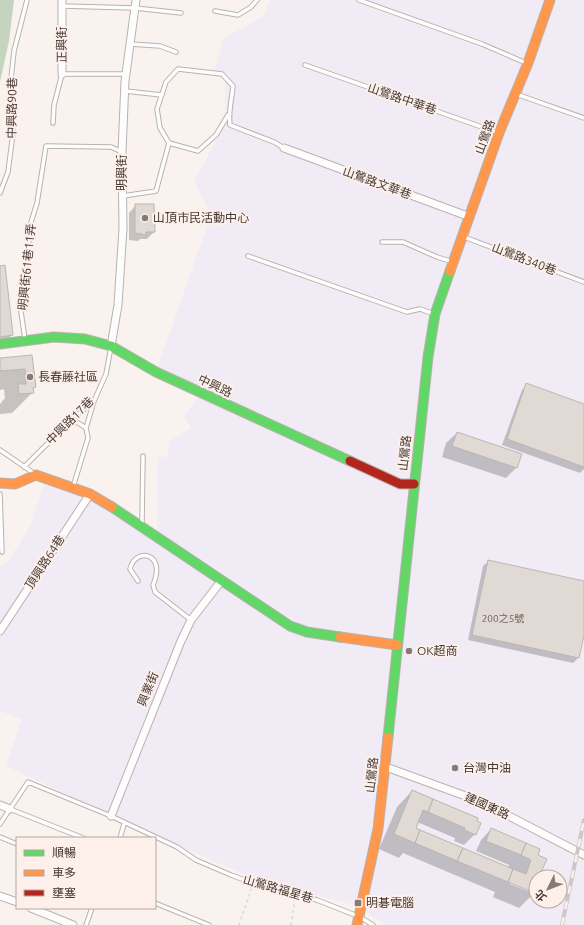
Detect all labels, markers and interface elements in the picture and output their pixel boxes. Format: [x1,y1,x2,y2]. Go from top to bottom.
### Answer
street label: 正興街 [55,27,68,63]
street label: 中興路90巷 [4,77,19,139]
street label: 山鶯路中華巷 [366,81,438,116]
street label: 山鶯路 [472,118,497,156]
street label: 明興街 [115,155,128,191]
street label: 山鶯路文華巷 [341,164,413,201]
place label: 山頂市民活動中心 [153,211,249,224]
marker: 山頂市民活動中心 [140,213,150,223]
street label: 明興街61巷11弄 [15,223,38,311]
street label: 山鶯路340巷 [490,240,558,277]
place label: 長春藤社區 [38,370,98,383]
marker: 長春藤社區 [25,372,35,382]
street label: 中興路 [196,372,234,399]
street label: 中興路17巷 [43,394,96,447]
street label: 山鶯路 [396,434,413,472]
street label: 頂興路64巷 [22,532,67,591]
house number: 200之5號 [482,613,524,624]
place label: OK超商 [417,644,458,657]
marker: OK超商 [404,646,414,656]
street label: 興業街 [135,670,160,708]
street label: 山鶯路 [363,756,380,794]
place label: 台灣中油 [463,761,511,774]
marker: 台灣中油 [450,763,460,773]
street label: 建國東路 [463,790,512,821]
legend [16,837,156,909]
text: 順暢 [52,846,76,859]
text: 車多 [52,866,76,879]
north arrow [528,869,568,909]
street label: 山鶯路福星巷 [242,872,315,905]
text: 壅塞 [52,886,76,899]
text: 北 [533,888,549,904]
place label: 明碁電腦 [366,896,414,909]
marker: 明碁電腦 [353,898,363,908]

